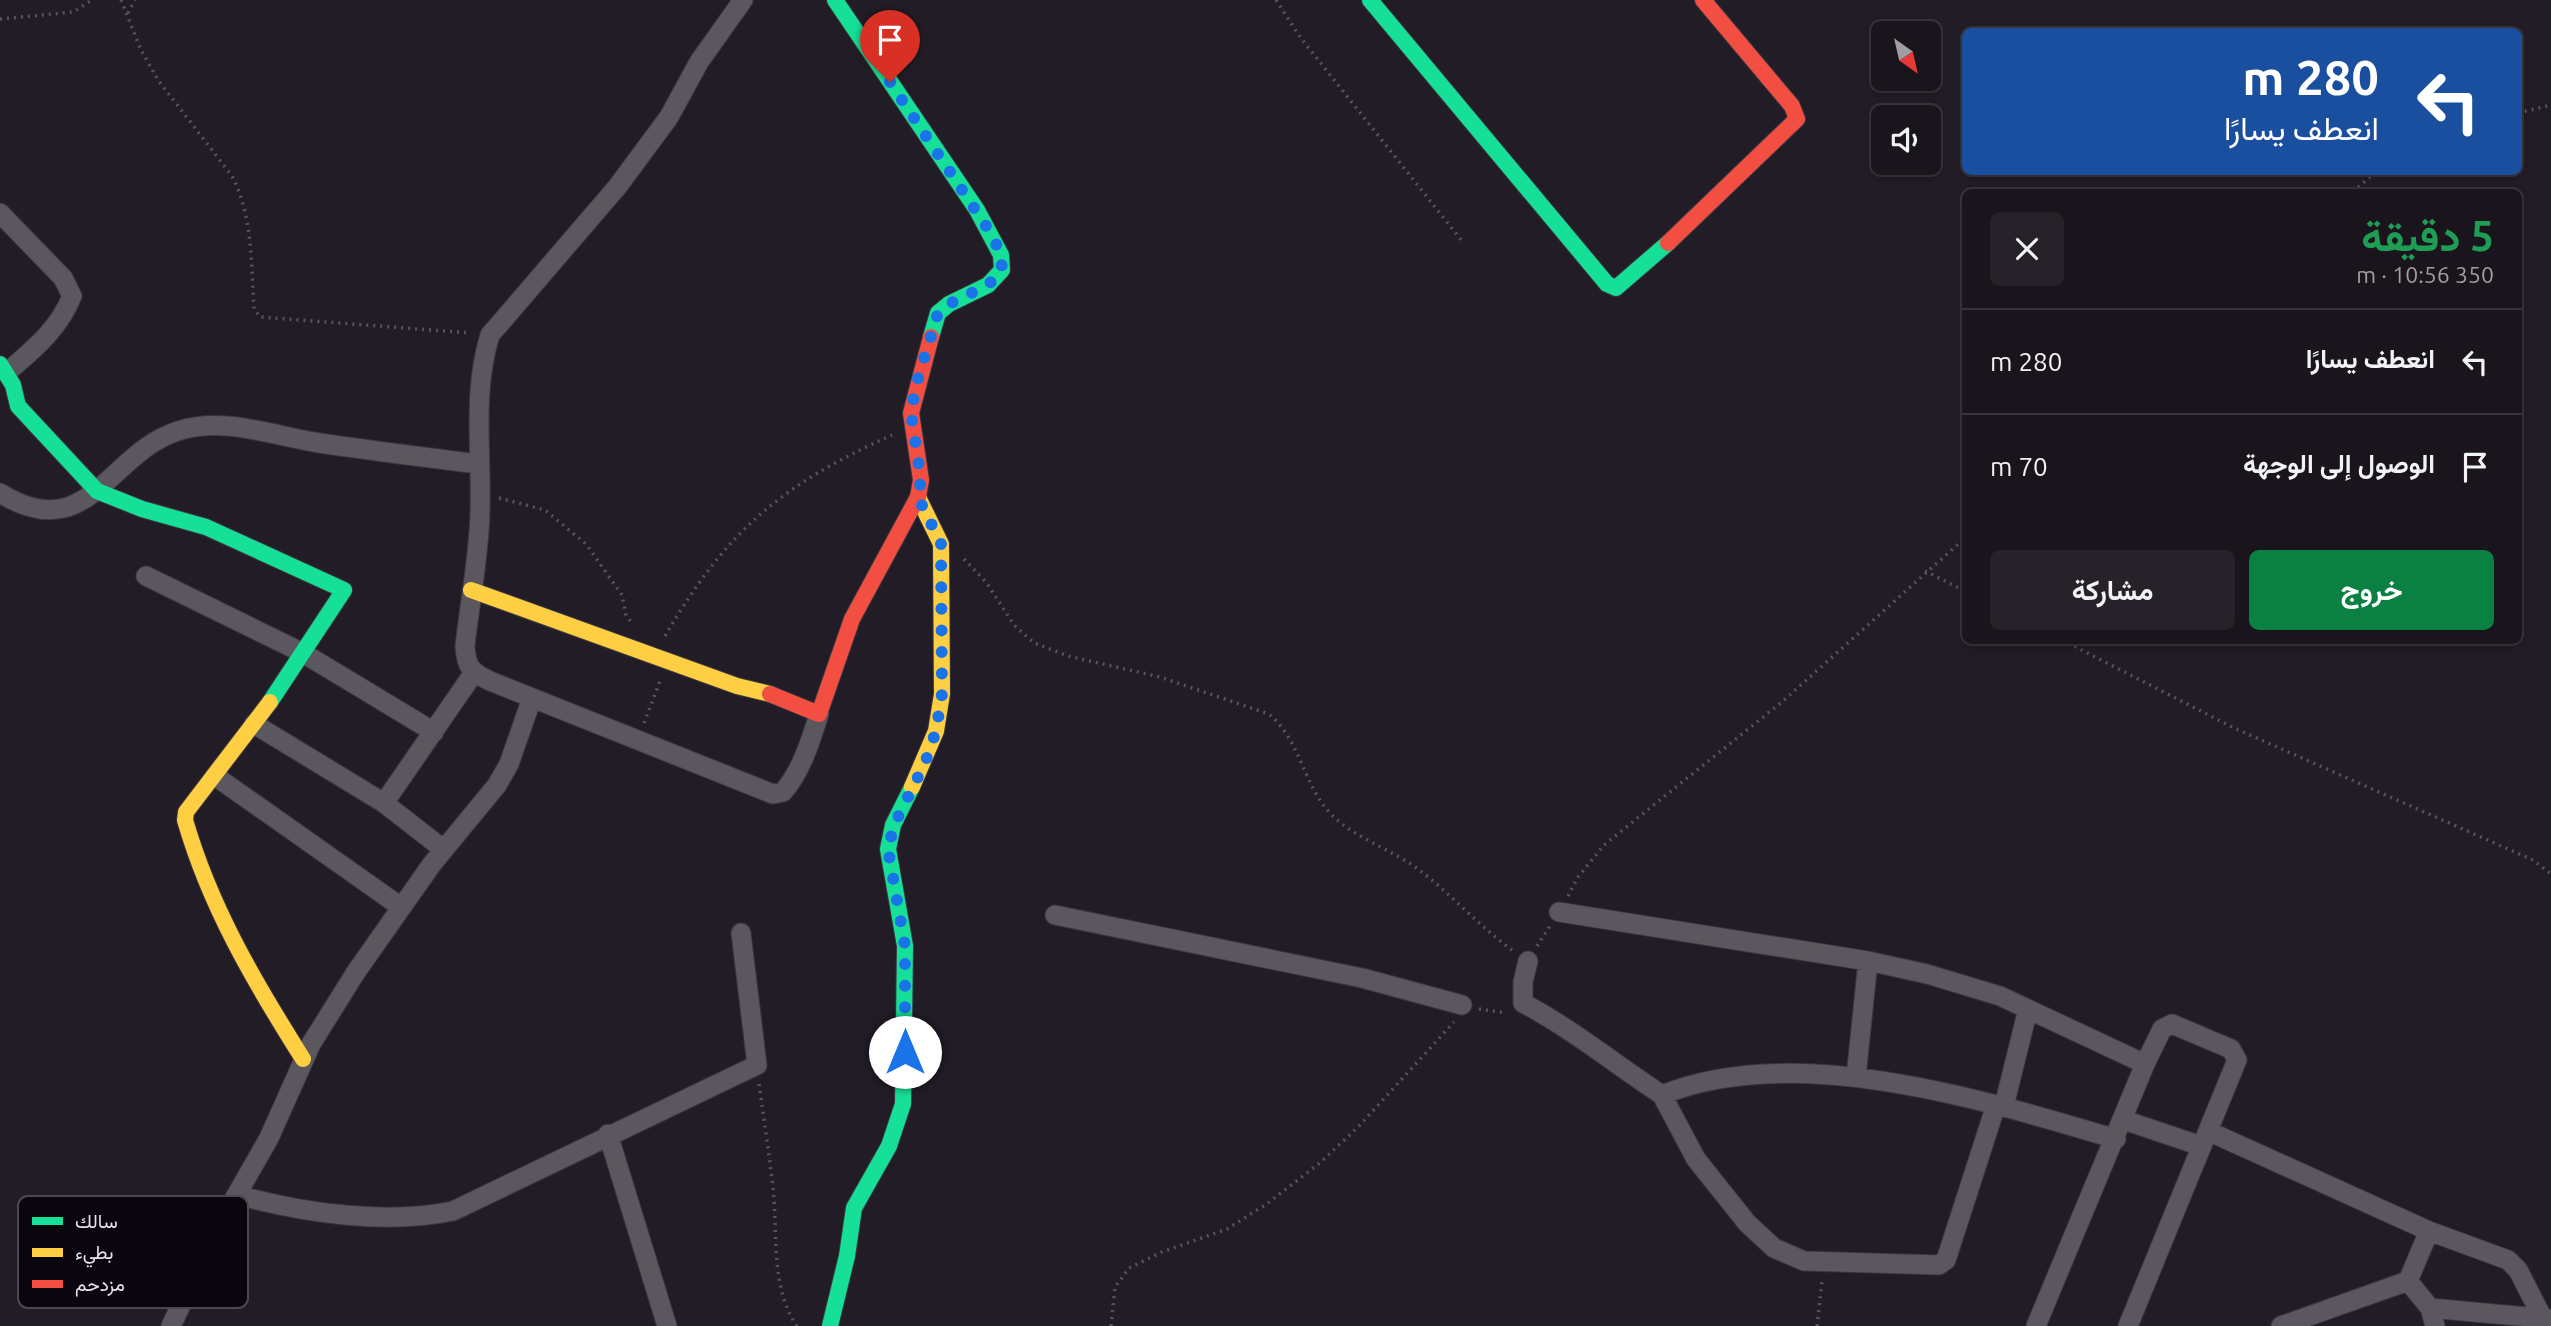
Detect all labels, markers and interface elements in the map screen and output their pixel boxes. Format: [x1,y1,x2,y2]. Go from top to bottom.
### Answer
pin [860,10,920,82]
icon: arrive [871,21,909,59]
north arrow [1871,21,1941,91]
map controls [1871,21,1941,175]
text: 280 m [2242,49,2379,104]
icon: left [2403,56,2494,147]
button: sound [1871,105,1941,175]
text: انعطف يسارًا [2224,110,2379,146]
button: close [1990,212,2064,286]
text: 5 دقيقة [2361,212,2494,259]
text: 350 m · 10:56 [2356,262,2494,287]
icon: left [2456,343,2494,381]
text: انعطف يسارًا [2306,344,2435,373]
text: 280 m [1990,347,2062,376]
icon: arrive [2456,448,2494,486]
text: الوصول إلى الوجهة [2243,449,2435,478]
text: 70 m [1990,452,2048,481]
button: مشاركة [1990,550,2235,630]
button: خروج [2249,550,2494,630]
position arrow [868,1015,942,1089]
legend [18,1196,248,1308]
text: سالك [75,1210,118,1232]
text: بطيء [75,1241,113,1268]
text: مزدحم [75,1273,125,1297]

